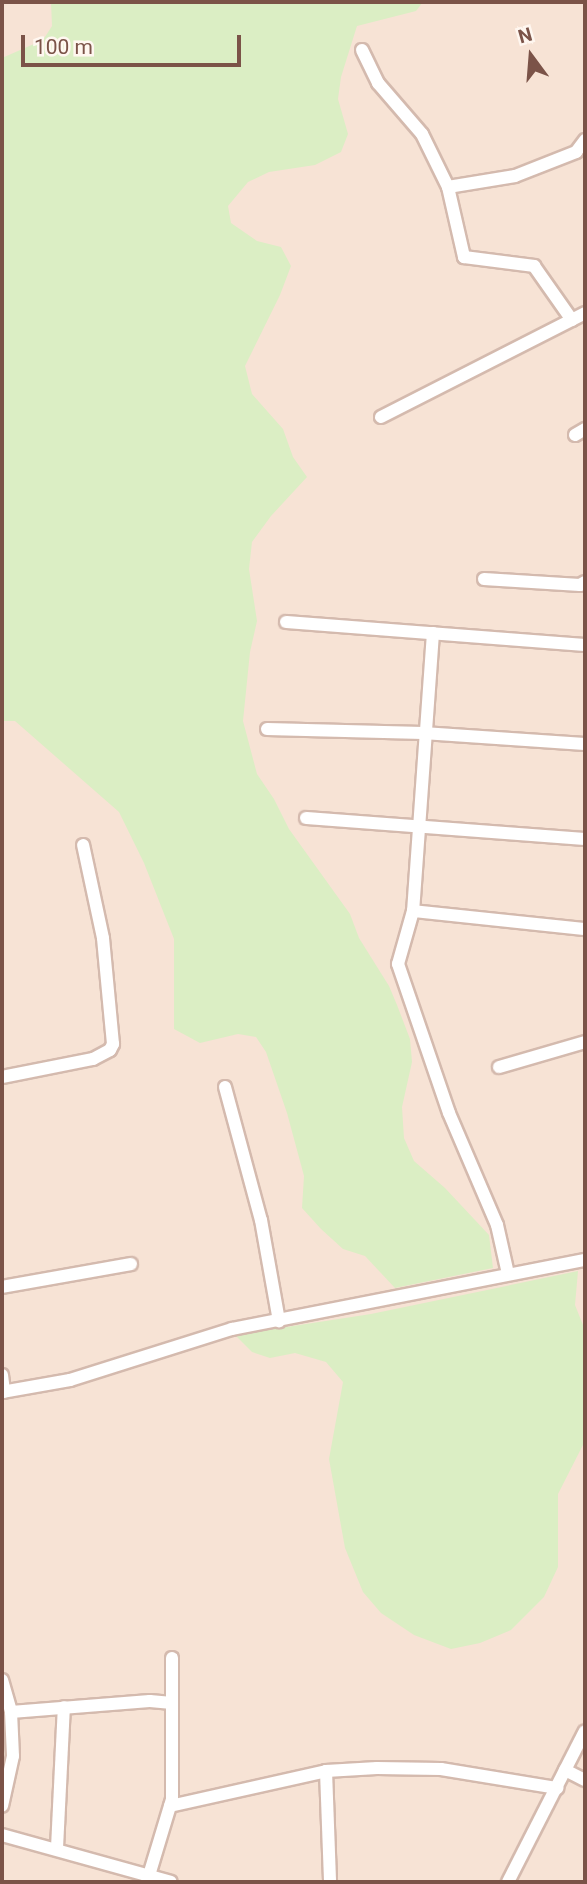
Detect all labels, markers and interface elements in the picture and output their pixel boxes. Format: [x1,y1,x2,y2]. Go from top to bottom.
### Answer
scale bar [24,21,245,65]
north arrow [496,21,566,91]
text: N [515,22,535,48]
text: 100 m [34,35,93,59]

